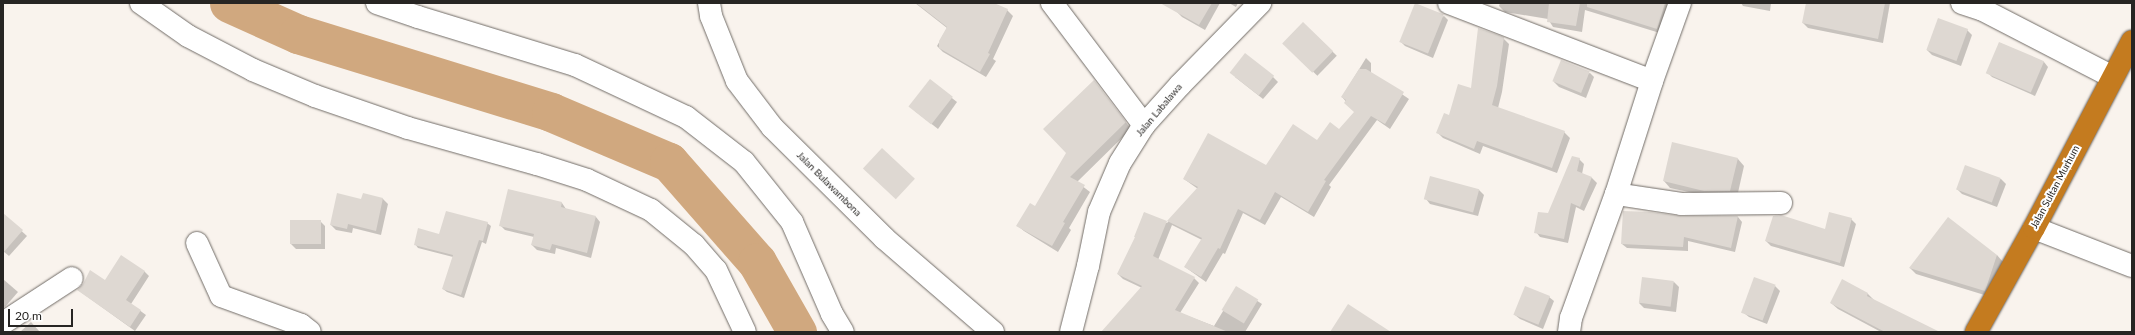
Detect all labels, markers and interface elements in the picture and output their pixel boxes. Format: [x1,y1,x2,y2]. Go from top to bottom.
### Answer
street label: Jalan Labalawa [1133,81,1185,139]
street label: Jalan Sultan Murhum [2028,143,2082,231]
street label: Jalan Bulawambona [794,149,864,219]
scale bar [10,301,75,327]
text: 20 m [15,308,42,323]

